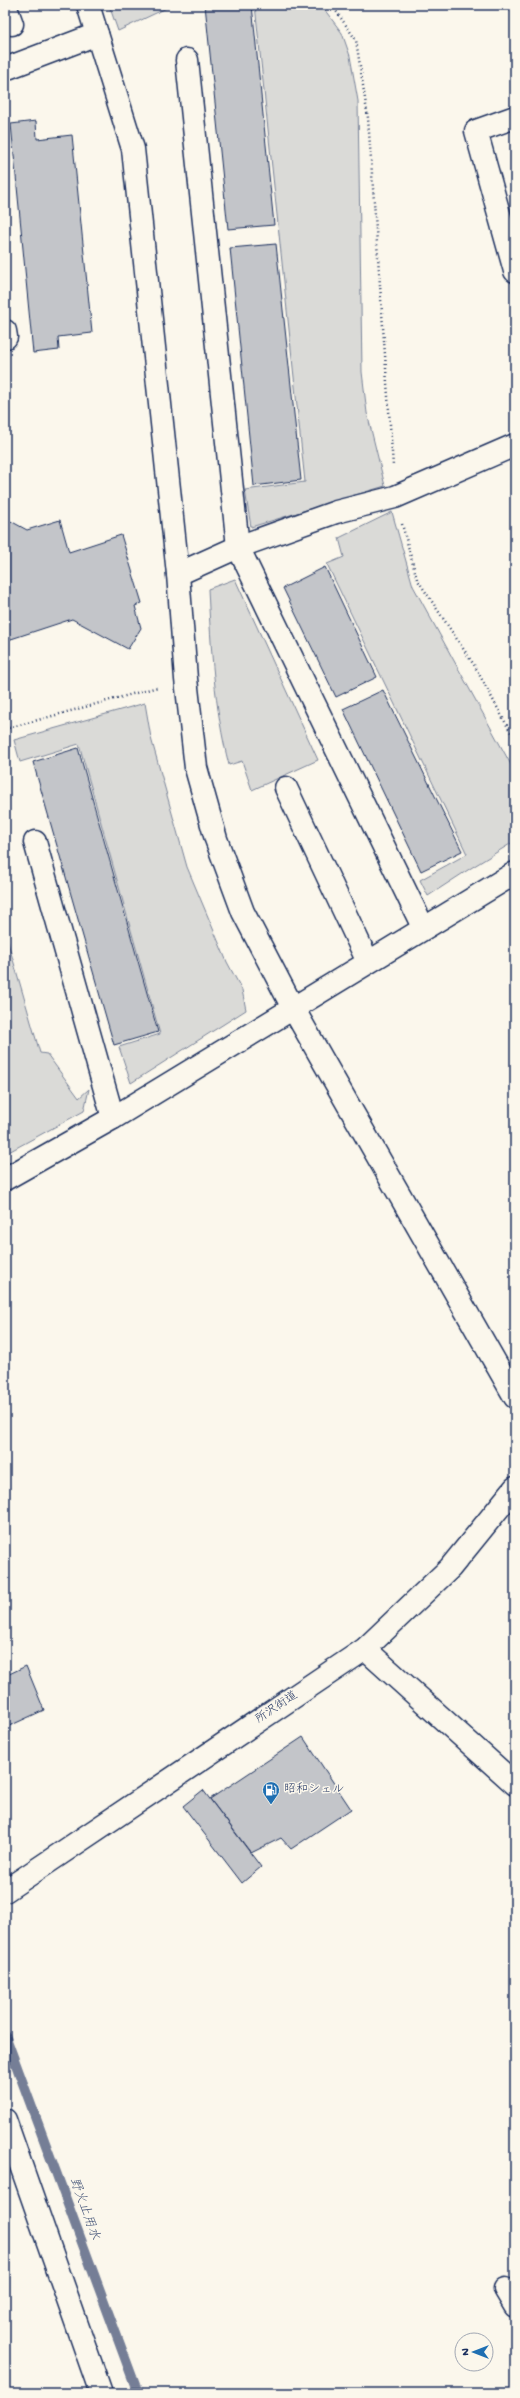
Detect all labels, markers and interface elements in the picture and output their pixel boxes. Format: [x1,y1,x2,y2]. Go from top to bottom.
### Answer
street label: 所沢街道 [253,1688,301,1727]
fuel station icon: 昭和シェル [261,1780,281,1805]
place label: 昭和シェル [284,1782,344,1797]
water label: 野火止用水 [66,2176,103,2242]
north arrow [454,2332,494,2372]
text: N [460,2348,472,2356]

